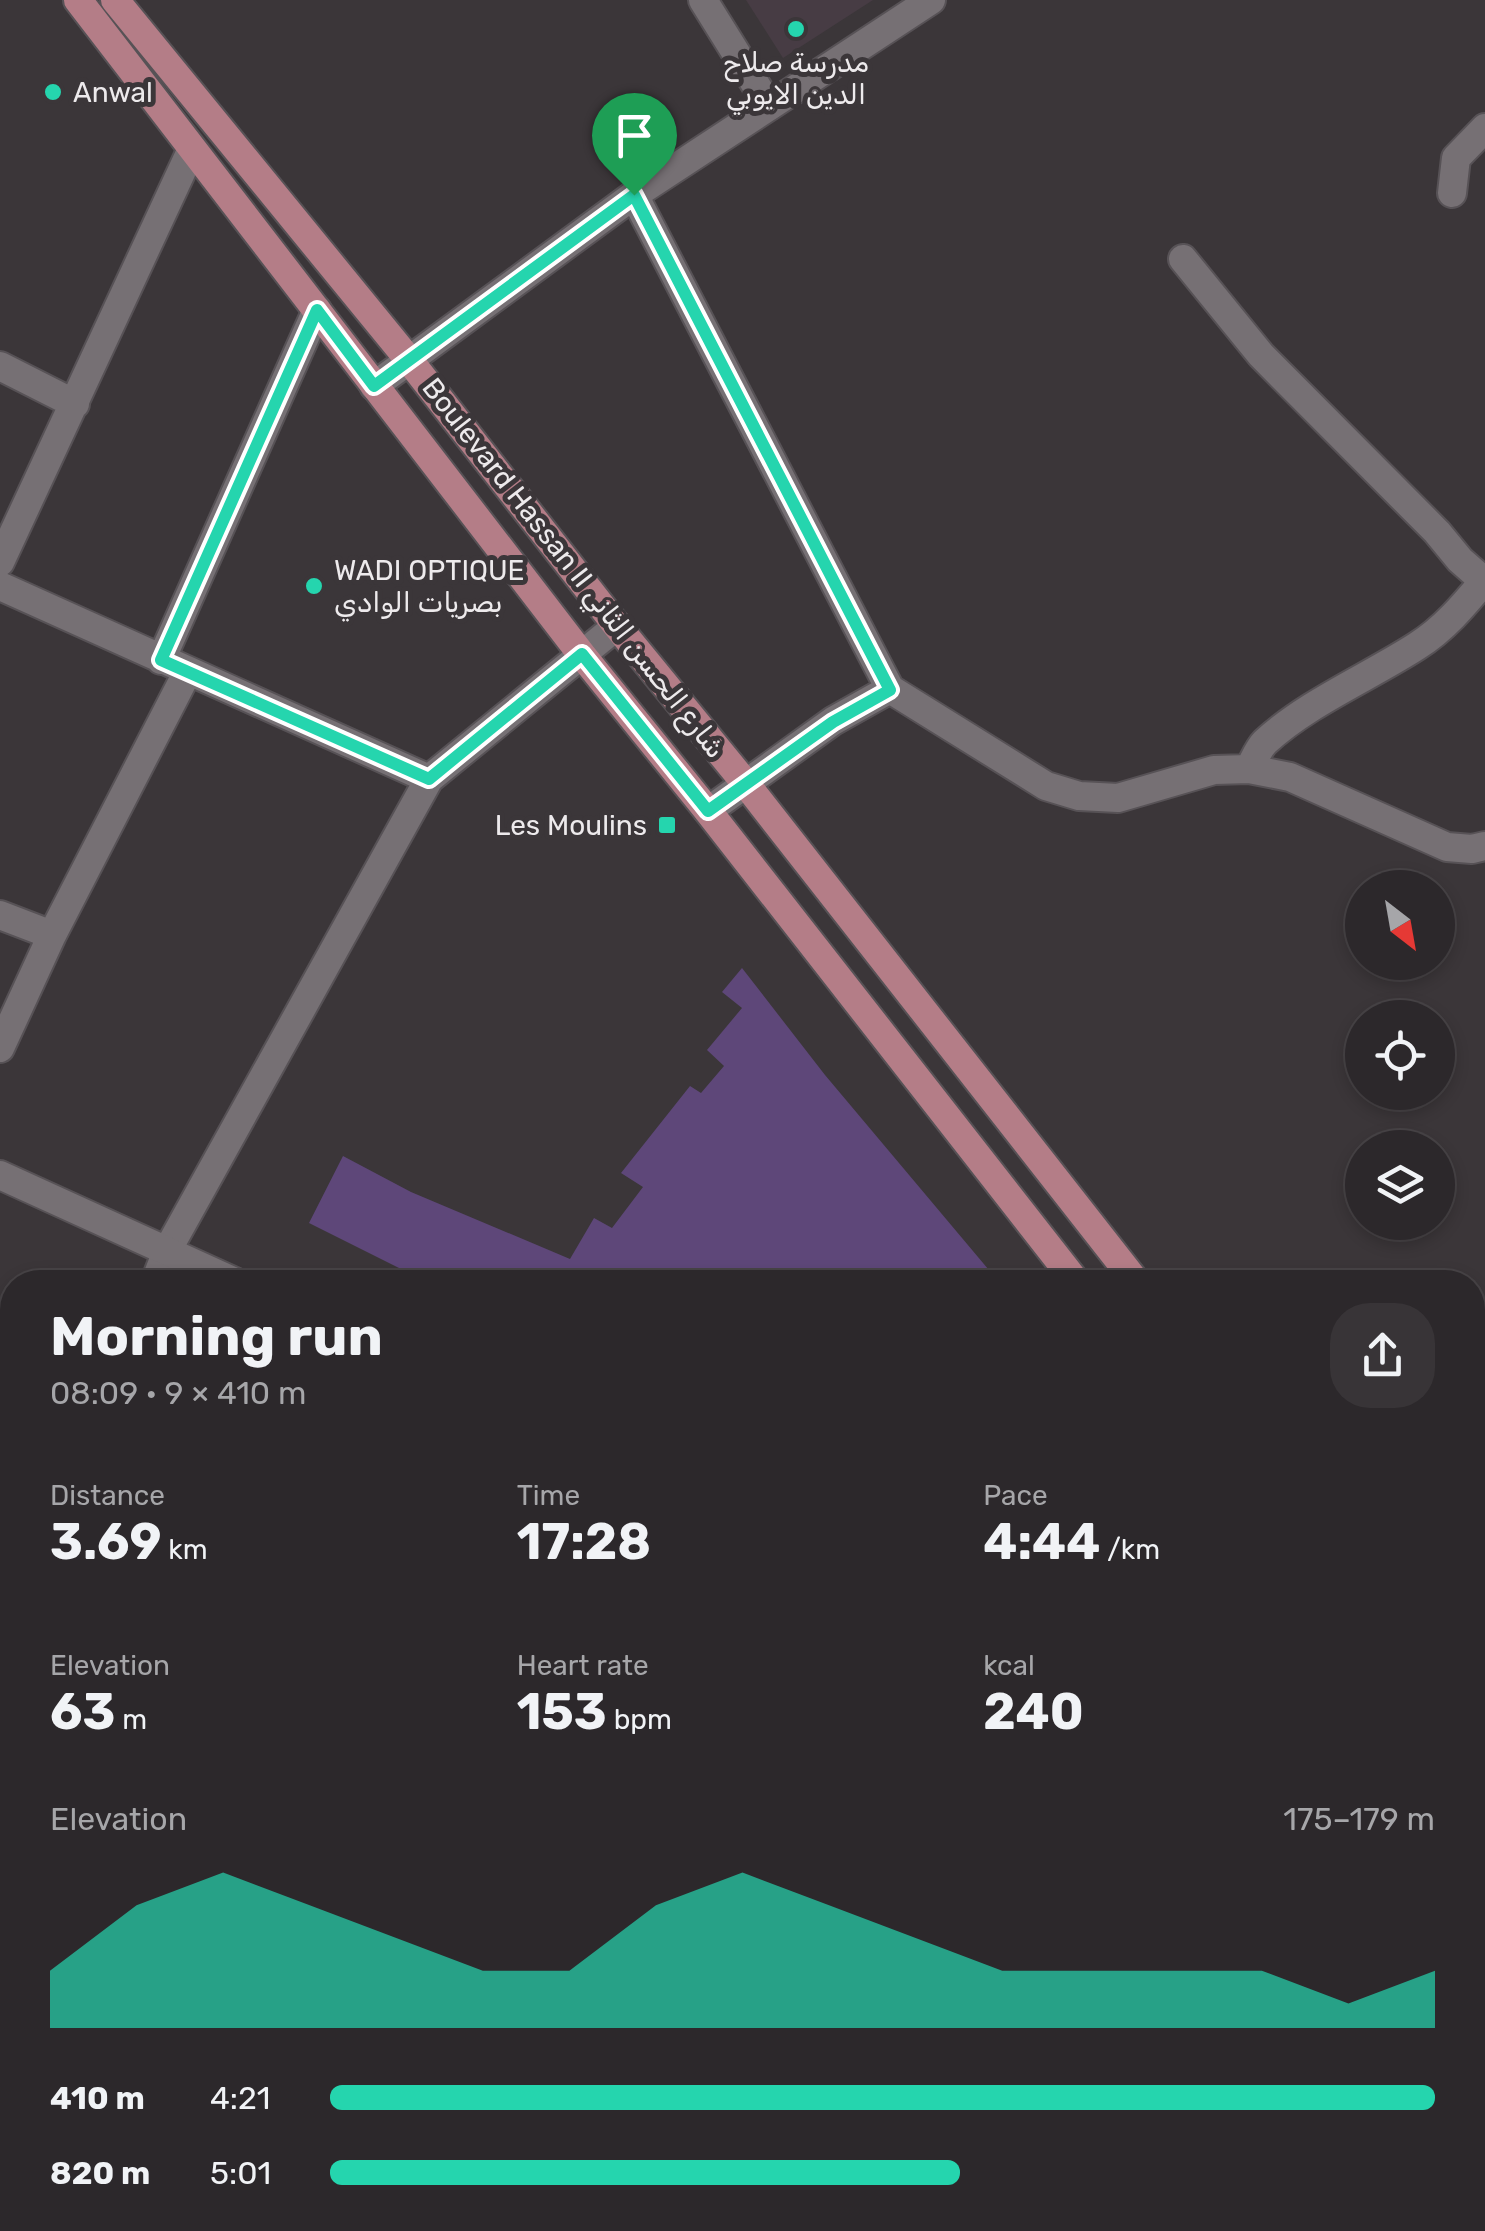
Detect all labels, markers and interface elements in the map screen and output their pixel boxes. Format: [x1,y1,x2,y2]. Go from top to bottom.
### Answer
marker: مدرسة صلاح الدين الايوبي [785,18,807,40]
place label: مدرسة صلاح الدين الايوبي [723,46,869,116]
place label: Anwal [73,76,153,109]
marker: Anwal [42,81,64,103]
pin [592,93,677,196]
icon: arrive [607,108,662,163]
street label: Boulevard Hassan II شارع الحسن الثاني [411,371,733,768]
place label: WADI OPTIQUE بصريات الوادي [334,554,525,622]
marker: WADI OPTIQUE بصريات الوادي [303,575,325,597]
place label: Les Moulins [495,809,647,842]
marker: Les Moulins [656,814,678,836]
north arrow [1345,870,1455,980]
map controls [1345,870,1455,1240]
button: locate [1345,1000,1455,1110]
button: layers [1345,1130,1455,1240]
button: share [1330,1303,1435,1408]
text: Morning run [50,1304,383,1369]
text: 08:09 · 9 × 410 m [50,1374,306,1412]
text: Distance [50,1479,165,1512]
text: Time [517,1479,580,1512]
text: Pace [983,1479,1048,1512]
text: 3.69 [50,1512,162,1572]
text: 17:28 [517,1512,651,1572]
text: 4:44 [983,1512,1100,1572]
text: km [162,1533,208,1566]
text: /km [1100,1533,1160,1566]
text: Elevation [50,1649,170,1682]
text: Heart rate [517,1649,649,1682]
text: kcal [983,1649,1035,1682]
text: 63 [50,1682,116,1742]
text: 153 [517,1682,607,1742]
text: 240 [983,1682,1084,1742]
text: m [116,1703,147,1736]
text: bpm [607,1703,672,1736]
text: Elevation [50,1800,187,1838]
text: 175–179 m [1283,1800,1435,1838]
text: 410 m [50,2079,145,2117]
text: 4:21 [210,2079,271,2117]
text: 820 m [50,2154,150,2192]
text: 5:01 [210,2154,271,2192]

